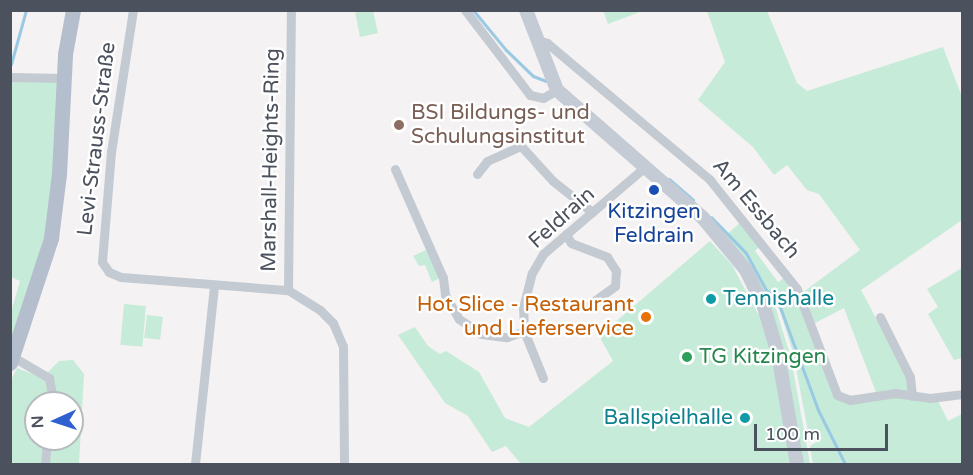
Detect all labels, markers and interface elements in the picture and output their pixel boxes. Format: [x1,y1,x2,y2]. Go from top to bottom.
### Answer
street label: Levi-Strauss-Straße [73,41,121,237]
street label: Marshall-Heights-Ring [256,48,286,272]
place label: BSI Bildungs- und Schulungsinstitut [411,100,590,150]
marker: BSI Bildungs- und Schulungsinstitut [392,118,406,132]
street label: Am Essbach [707,154,805,264]
street label: Feldrain [524,182,600,254]
marker: Kitzingen Feldrain [647,183,661,197]
place label: Kitzingen Feldrain [607,199,701,249]
place label: Tennishalle [723,286,834,312]
place label: Hot Slice - Restaurant und Lieferservice [417,292,634,342]
marker: Tennishalle [704,292,718,306]
marker: Hot Slice - Restaurant und Lieferservice [639,310,653,324]
place label: TG Kitzingen [699,344,826,370]
marker: TG Kitzingen [680,350,694,364]
north arrow [24,391,84,451]
place label: Ballspielhalle [604,405,733,431]
marker: Ballspielhalle [738,411,752,425]
scale bar [757,412,890,450]
text: N [28,415,48,429]
text: 100 m [765,423,820,445]

